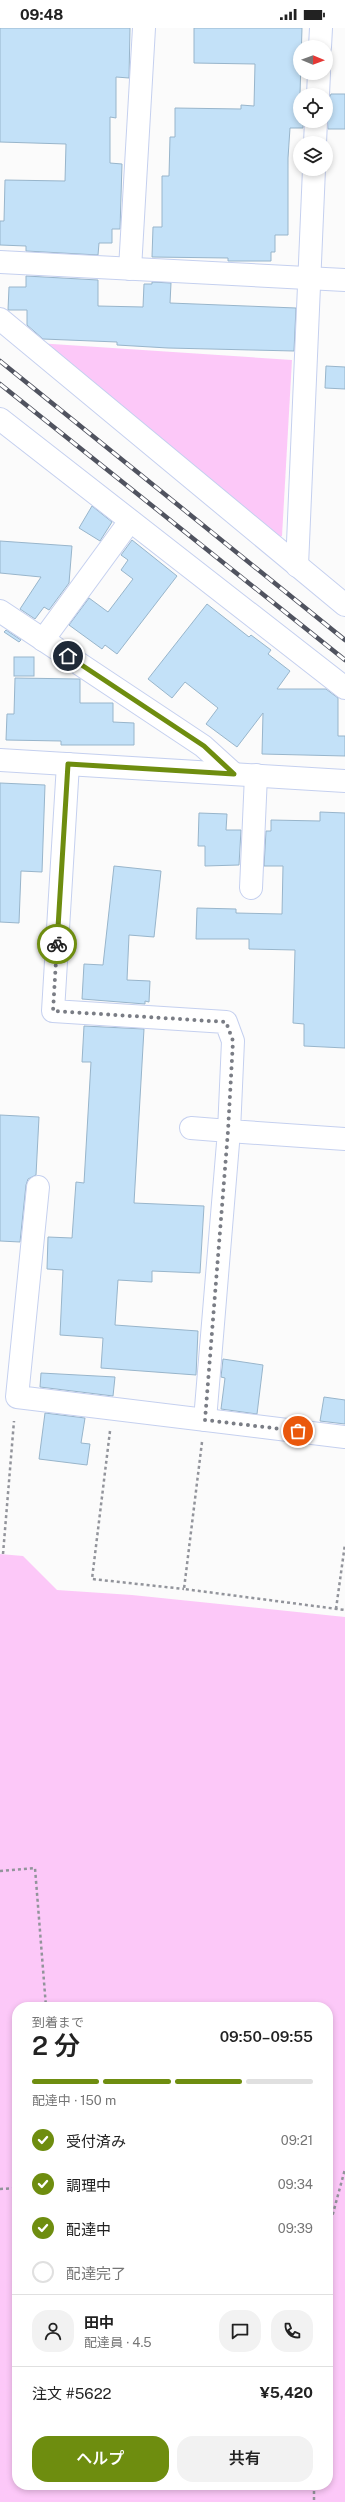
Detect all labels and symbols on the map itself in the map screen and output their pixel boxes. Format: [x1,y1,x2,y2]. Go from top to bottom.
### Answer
north arrow [293,40,333,80]
pin [51,639,85,673]
courier [37,924,77,964]
pin [281,1414,315,1448]

